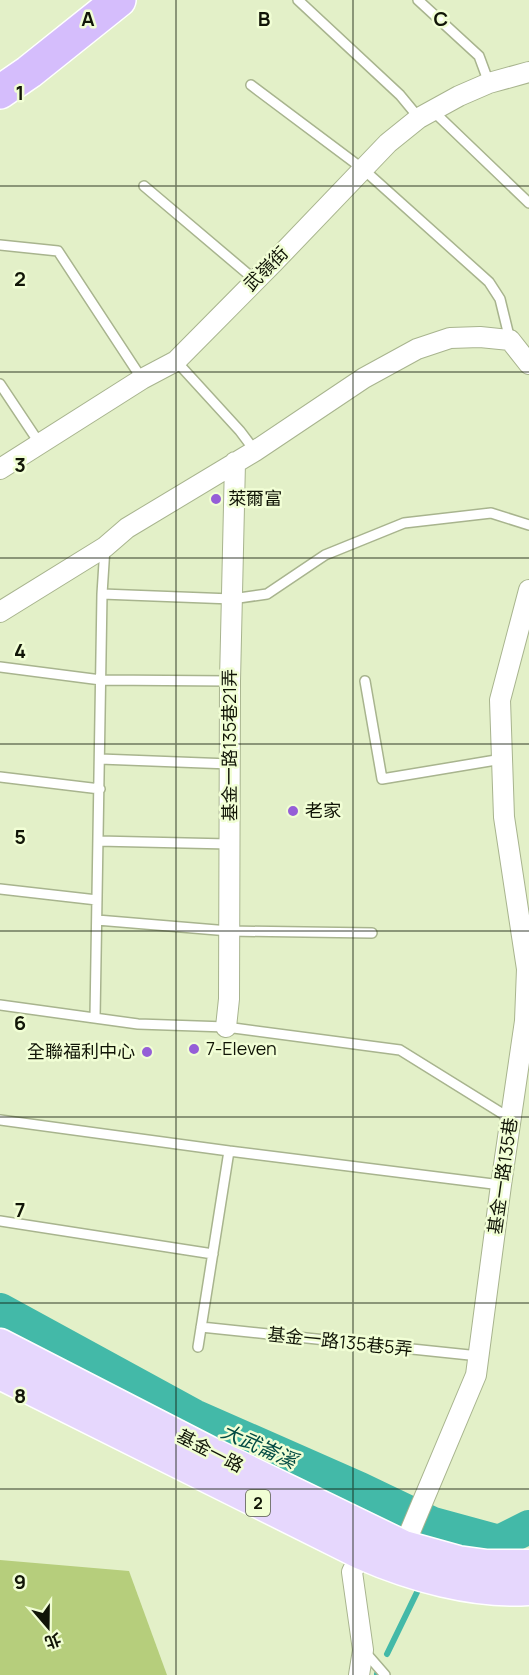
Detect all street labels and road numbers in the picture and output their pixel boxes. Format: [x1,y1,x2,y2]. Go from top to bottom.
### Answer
street label: 武嶺街 [238,241,293,296]
street label: 基金一路135巷21弄 [217,669,241,821]
street label: 基金一路135巷 [482,1116,522,1236]
street label: 基金一路135巷5弄 [266,1321,414,1361]
street label: 基金一路 [173,1423,248,1477]
road number: 2 [246,1490,270,1516]

